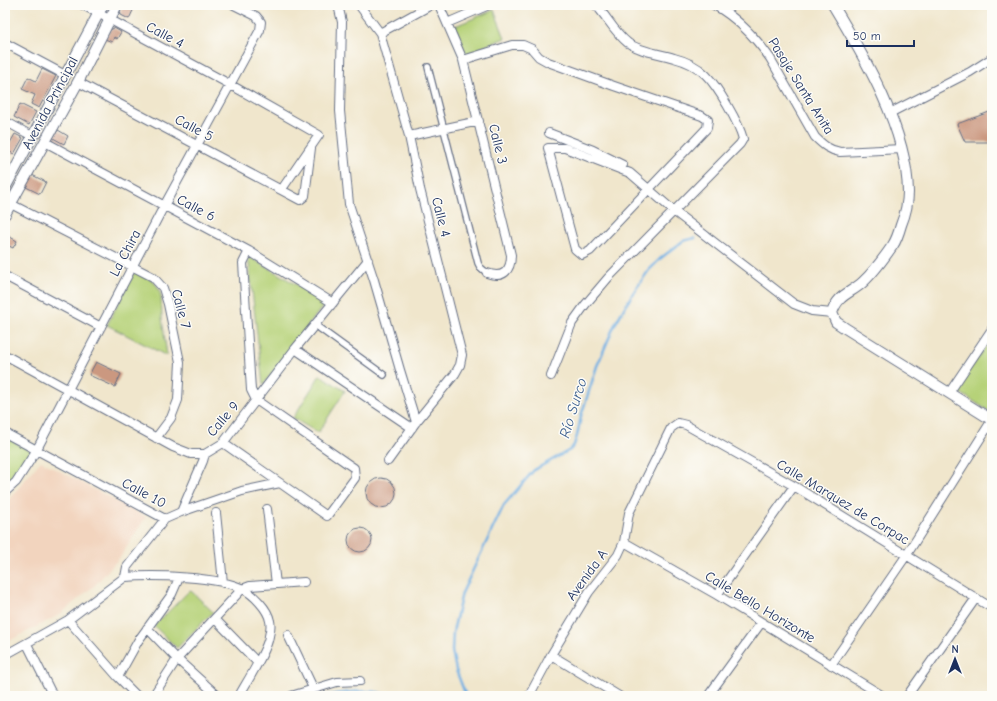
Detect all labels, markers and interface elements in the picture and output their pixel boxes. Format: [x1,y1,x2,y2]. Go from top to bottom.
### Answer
street label: Calle 4 [143,18,187,52]
scale bar [847,22,914,48]
text: 50 m [853,29,881,43]
street label: Pasaje Santa Anita [765,35,837,137]
street label: Avenida Principal [18,54,82,152]
street label: Calle 5 [172,111,216,145]
street label: Calle 3 [485,122,511,166]
street label: Calle 6 [174,191,218,225]
street label: Calle 4 [428,195,454,239]
street label: La Chira [106,227,144,279]
street label: Calle 7 [168,287,195,331]
water label: Río Surco [555,376,591,440]
street label: Calle 9 [203,398,243,440]
street label: Calle Marquez de Corpac [773,456,913,549]
street label: Calle 10 [119,474,169,512]
street label: Avenida A [563,546,611,604]
street label: Calle Bello Horizonte [702,567,818,647]
north arrow [935,639,975,679]
text: N [951,643,959,656]

